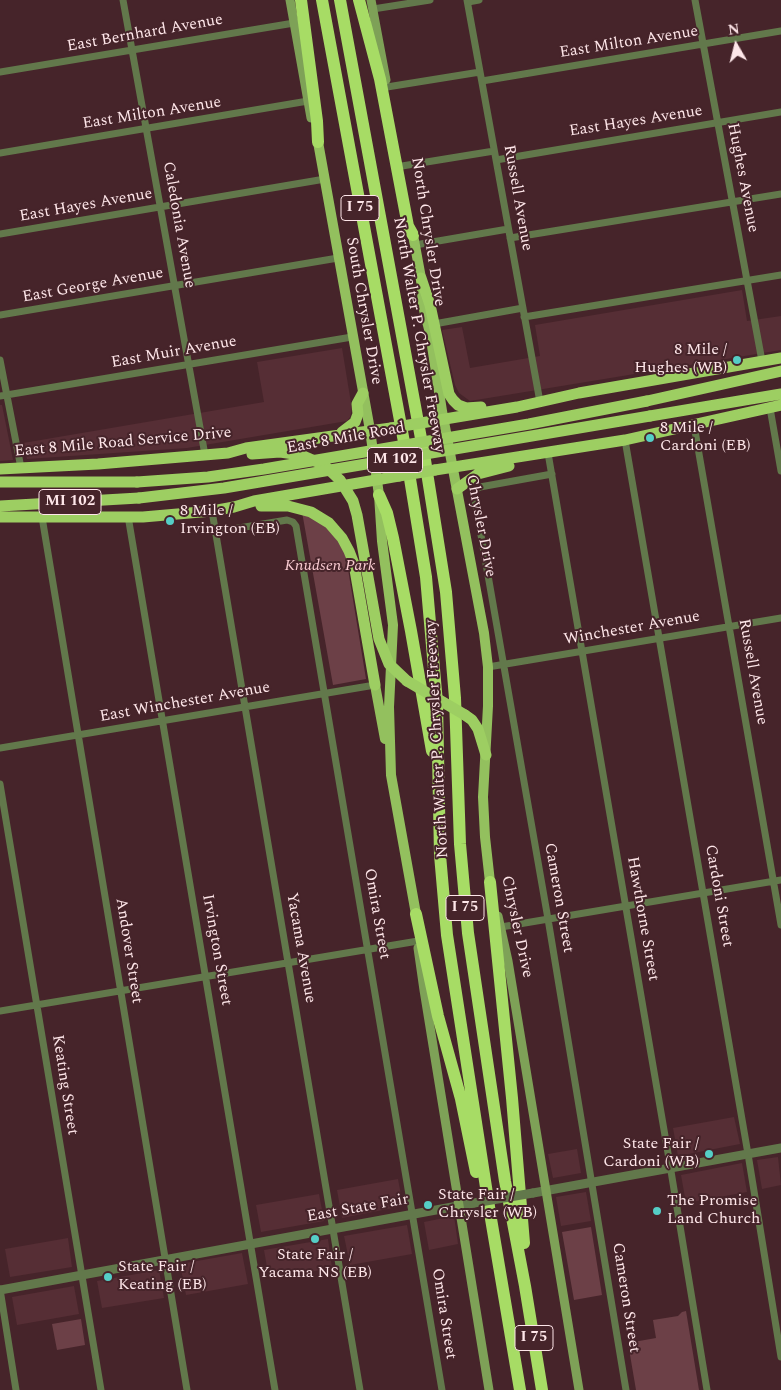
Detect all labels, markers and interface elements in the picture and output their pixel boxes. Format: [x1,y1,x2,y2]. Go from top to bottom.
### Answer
street label: East Bernhard Avenue [66,11,224,57]
text: N [727,18,741,41]
north arrow [711,20,761,70]
street label: East Milton Avenue [558,23,700,63]
street label: East Milton Avenue [81,94,223,134]
street label: East Hayes Avenue [568,102,704,142]
street label: Hughes Avenue [722,122,762,234]
street label: Russell Avenue [498,144,536,252]
street label: North Chrysler Drive [406,156,448,308]
street label: Caledonia Avenue [157,160,199,290]
street label: East Hayes Avenue [18,185,154,227]
road number: I 75 [341,196,379,220]
street label: North Walter P. Chrysler Freeway [388,216,448,454]
street label: South Chrysler Drive [341,236,385,386]
street label: East George Avenue [21,264,165,308]
street label: East Muir Avenue [110,333,238,373]
place label: 8 Mile / Hughes (WB) [634,341,727,379]
marker: 8 Mile / Hughes (WB) [731,354,743,366]
street label: East 8 Mile Road [285,419,407,459]
place label: 8 Mile / Cardoni (EB) [660,419,751,457]
street label: East 8 Mile Road Service Drive [14,424,232,462]
marker: 8 Mile / Cardoni (EB) [644,432,656,444]
road number: M 102 [368,448,422,472]
street label: Chrysler Drive [461,473,499,579]
road number: MI 102 [39,490,101,514]
place label: 8 Mile / Irvington (EB) [180,502,280,540]
marker: 8 Mile / Irvington (EB) [164,515,176,527]
park label: Knudsen Park [285,557,375,577]
street label: Winchester Avenue [562,608,702,650]
street label: Russell Avenue [733,618,771,726]
street label: North Walter P. Chrysler Freeway [422,619,454,859]
street label: East Winchester Avenue [98,679,272,727]
street label: Cameron Street [539,842,577,954]
street label: Cardoni Street [700,843,736,949]
street label: Hawthorne Street [622,855,662,983]
street label: Omira Street [359,867,393,961]
street label: Chrysler Drive [496,874,536,980]
street label: Yacama Avenue [281,891,319,1005]
street label: Irvington Street [197,893,235,1007]
road number: I 75 [446,896,484,920]
street label: Andover Street [110,897,146,1005]
street label: Keating Street [47,1033,81,1137]
place label: State Fair / Cardoni (WB) [603,1135,699,1173]
marker: State Fair / Cardoni (WB) [703,1148,715,1160]
place label: State Fair / Chrysler (WB) [438,1186,537,1224]
street label: East State Fair [306,1191,410,1227]
place label: The Promise Land Church [667,1192,760,1230]
marker: State Fair / Chrysler (WB) [422,1199,434,1211]
marker: The Promise Land Church [651,1205,663,1217]
marker: State Fair / Yacama NS (EB) [309,1233,321,1245]
street label: Cameron Street [607,1242,643,1354]
place label: State Fair / Yacama NS (EB) [258,1246,372,1284]
place label: State Fair / Keating (EB) [118,1258,206,1296]
street label: Omira Street [426,1267,460,1361]
marker: State Fair / Keating (EB) [102,1271,114,1283]
road number: I 75 [515,1326,553,1350]

